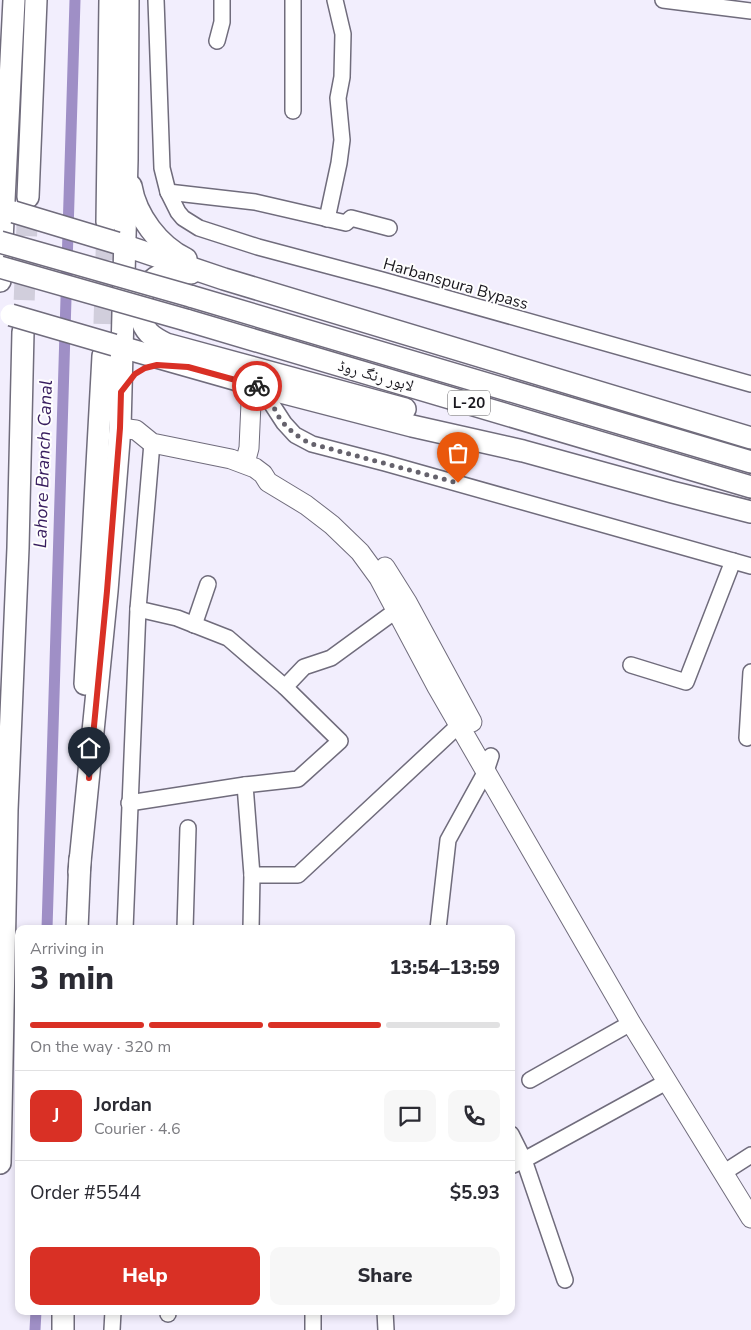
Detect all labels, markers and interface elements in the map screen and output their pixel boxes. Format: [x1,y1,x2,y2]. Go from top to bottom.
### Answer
street label: Harbanspura Bypass [381,253,531,315]
street label: لاہور رنگ روڈ [335,355,416,397]
courier [232,361,282,411]
icon: bike [243,372,271,400]
water label: Lahore Branch Canal [28,380,58,548]
road number: L-20 [448,390,490,416]
pin [437,432,479,483]
icon: bag [444,439,472,467]
pin [68,727,110,778]
icon: home [75,734,103,762]
text: Arriving in [30,938,104,960]
text: 13:54–13:59 [389,955,500,981]
text: 3 min [30,957,114,1000]
text: On the way · 320 m [30,1036,171,1058]
button: chat [384,1090,436,1142]
button: phone [448,1090,500,1142]
text: Jordan [94,1092,152,1118]
text: J [53,1103,59,1129]
text: Courier · 4.6 [94,1118,180,1140]
text: Order #5544 [30,1180,141,1206]
text: $5.93 [450,1180,500,1206]
button: Help [30,1247,260,1305]
button: Share [270,1247,500,1305]

